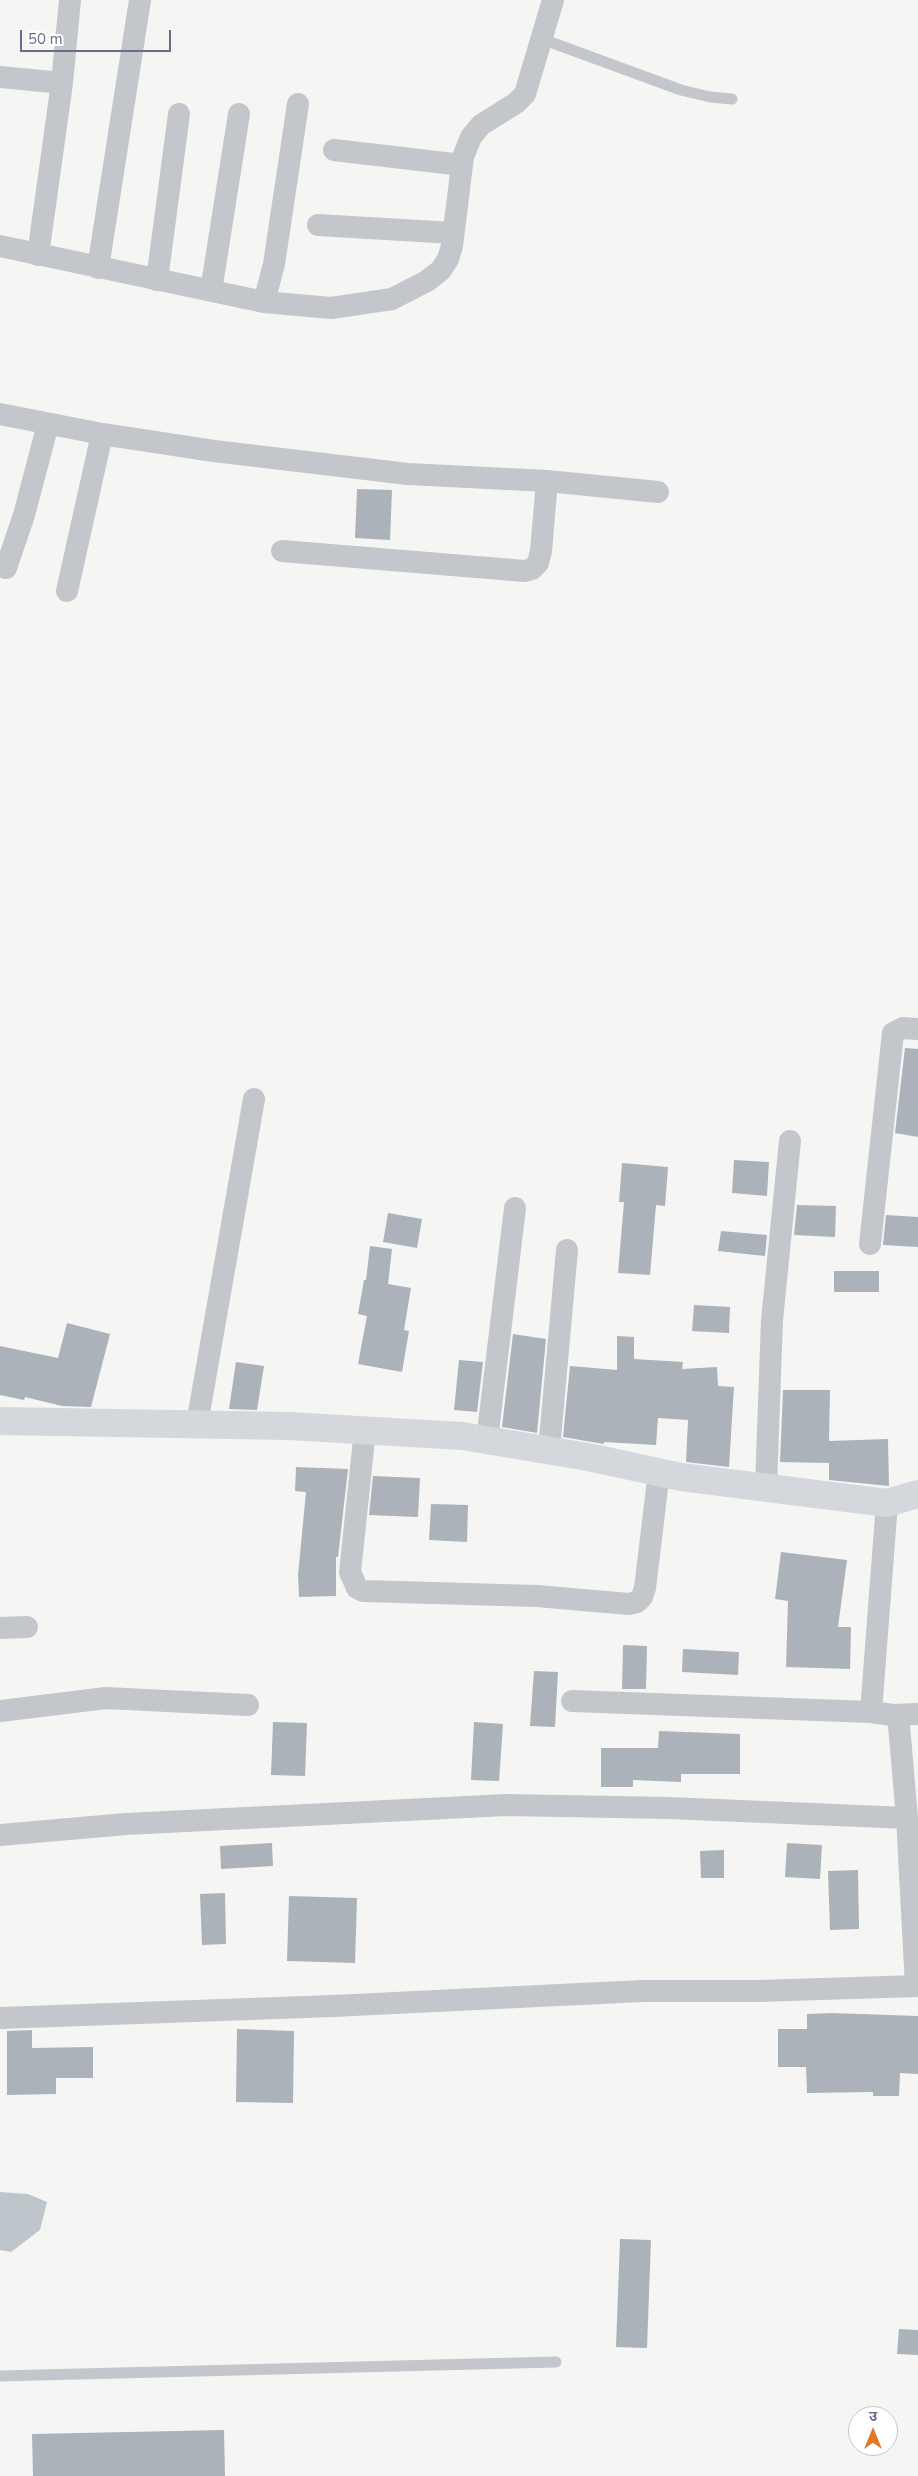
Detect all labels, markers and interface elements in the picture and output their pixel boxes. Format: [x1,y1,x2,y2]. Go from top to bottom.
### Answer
scale bar [22,20,174,52]
text: 50 m [28,29,63,49]
north arrow [848,2406,898,2456]
text: उ [869,2407,877,2426]

